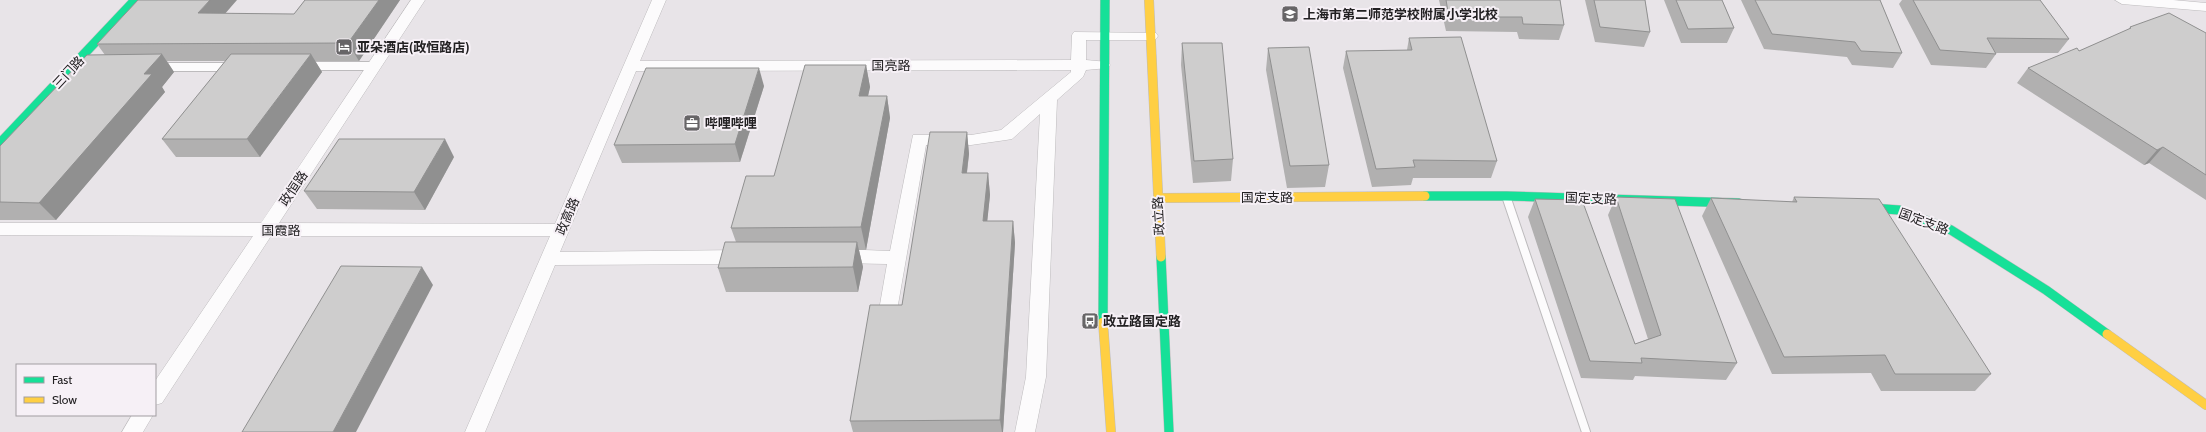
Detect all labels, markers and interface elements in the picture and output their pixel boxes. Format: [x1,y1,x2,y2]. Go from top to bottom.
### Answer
school or university icon: 上海市第二师范学校附属小学北校 [1280,4,1300,24]
place label: 上海市第二师范学校附属小学北校 [1303,6,1498,22]
hotel icon: 亚朵酒店(政恒路店) [334,37,354,57]
place label: 亚朵酒店(政恒路店) [357,39,470,55]
street label: 三门路 [49,52,87,92]
street label: 国亮路 [871,57,911,73]
office icon: 哔哩哔哩 [682,113,702,133]
place label: 哔哩哔哩 [705,115,757,131]
street label: 政恒路 [275,167,311,209]
street label: 国定支路 [1241,189,1293,205]
street label: 国定支路 [1565,189,1617,207]
street label: 政高路 [552,195,582,237]
street label: 政立路 [1149,196,1167,236]
street label: 国定支路 [1897,205,1951,237]
street label: 国霞路 [261,222,301,238]
bus stop icon: 政立路国定路 [1080,311,1100,331]
place label: 政立路国定路 [1103,313,1181,329]
legend [16,364,156,416]
text: Fast [52,372,72,387]
text: Slow [52,392,77,407]

